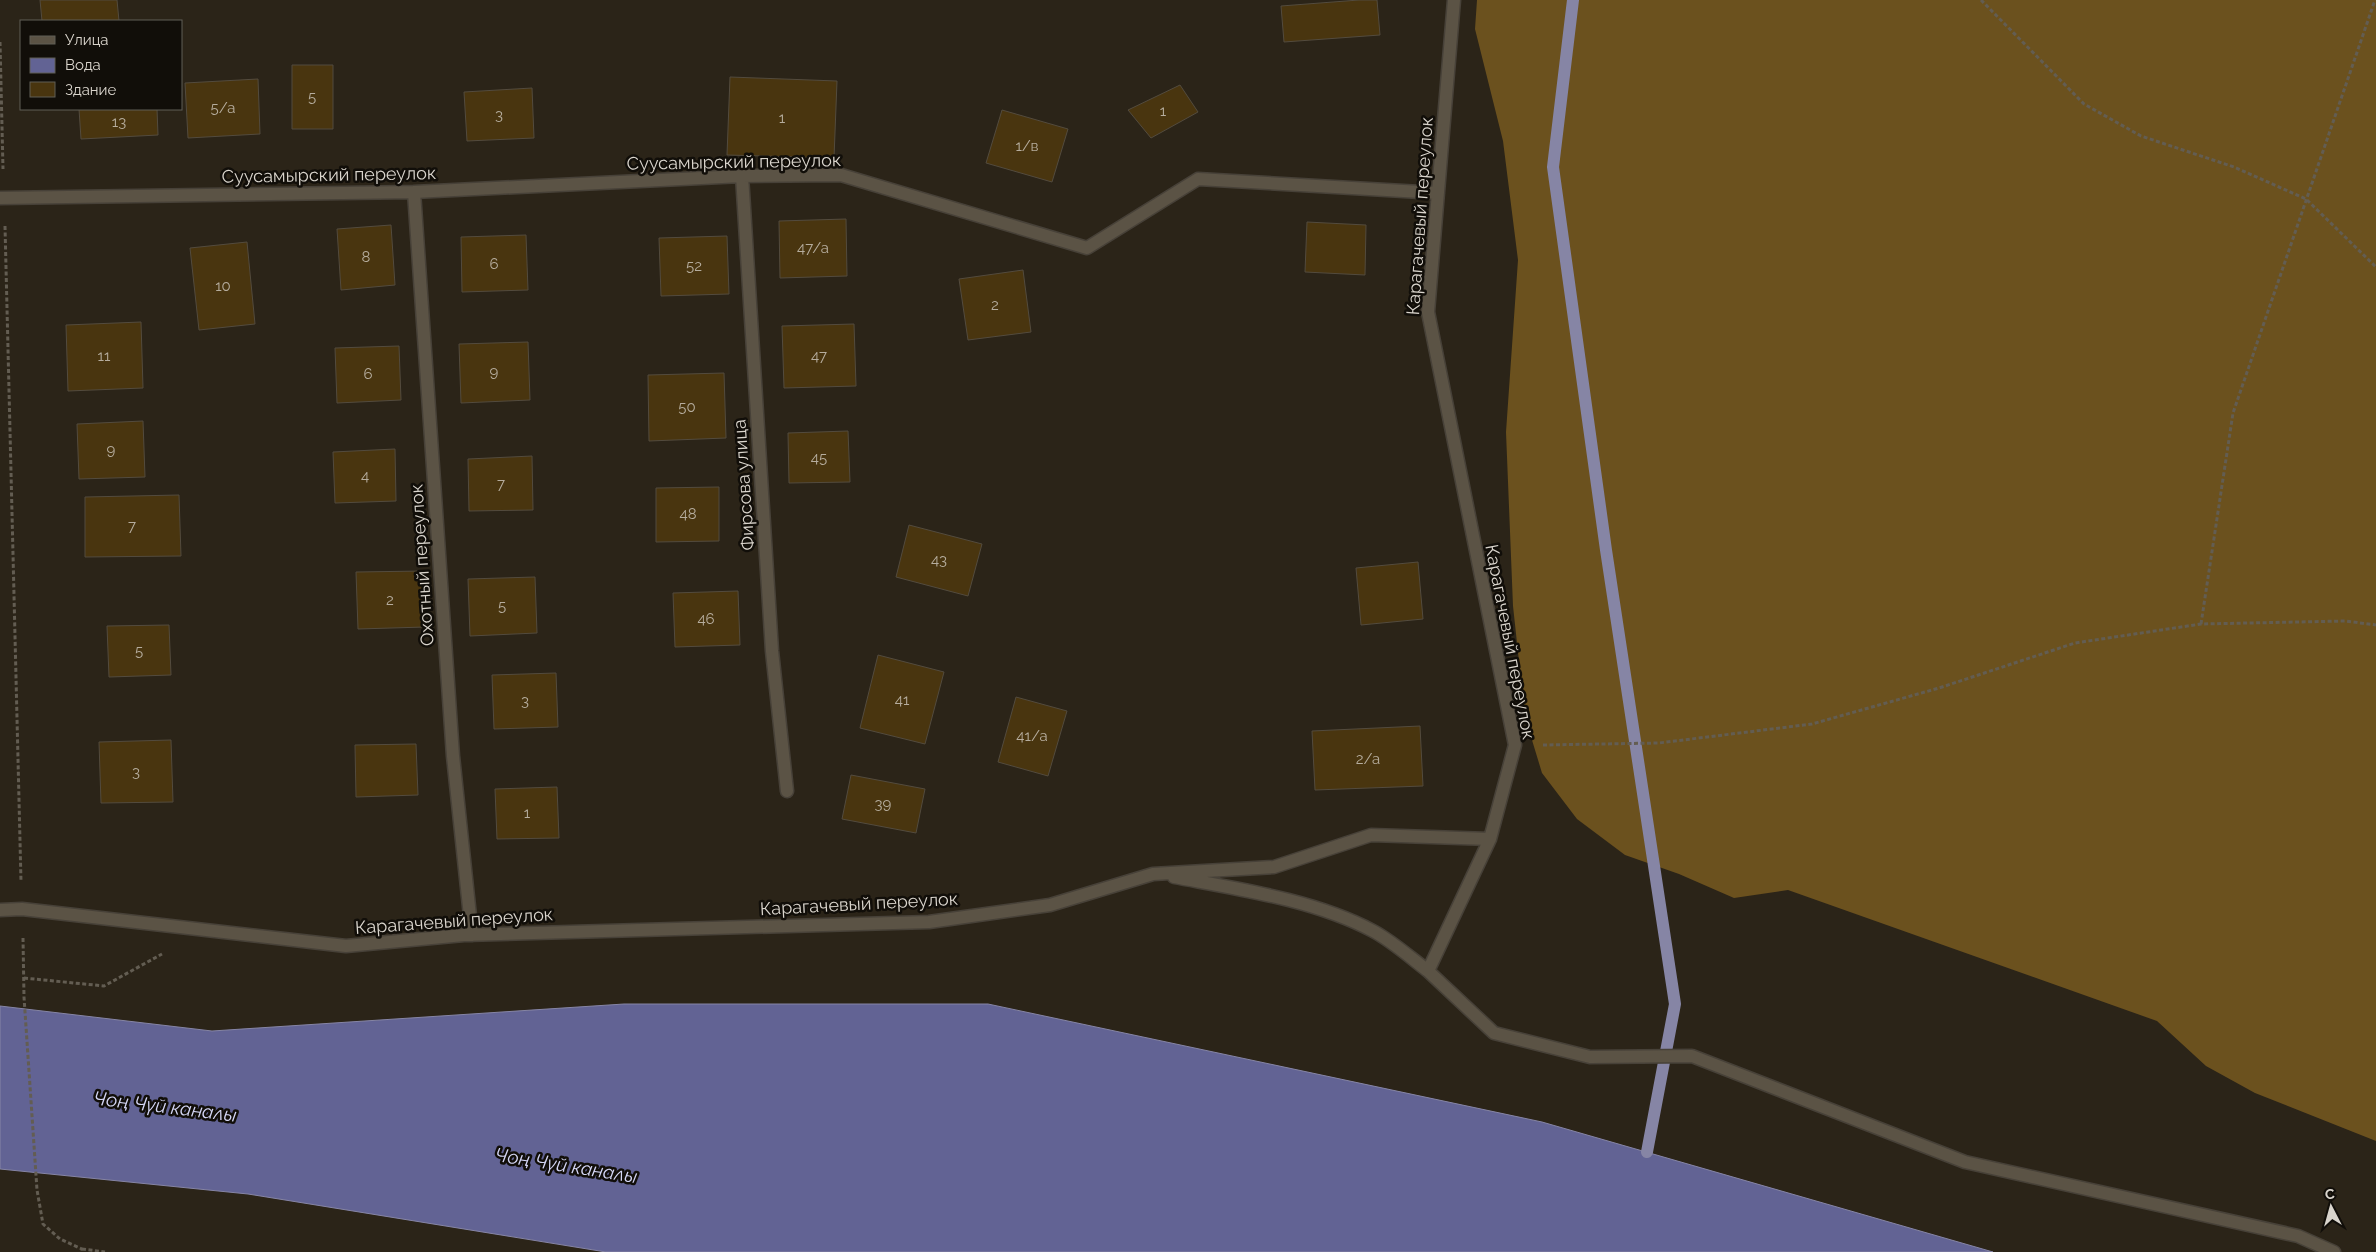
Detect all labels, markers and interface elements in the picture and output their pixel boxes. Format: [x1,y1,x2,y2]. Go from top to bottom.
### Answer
legend [20,20,182,110]
text: Улица [65,31,109,49]
text: Вода [65,56,101,74]
text: Здание [65,81,117,99]
house number: 5 [308,88,316,106]
house number: 5/а [211,99,235,117]
house number: 1 [1160,102,1167,120]
house number: 3 [495,106,503,124]
house number: 1 [779,109,786,127]
house number: 13 [112,113,126,131]
street label: Карагачевый переулок [1402,116,1437,316]
house number: 1/в [1015,137,1039,155]
street label: Суусамырский переулок [627,149,841,174]
street label: Суусамырский переулок [222,162,436,187]
house number: 47/а [797,239,829,257]
house number: 8 [362,248,371,266]
house number: 6 [489,255,499,273]
house number: 52 [686,257,702,275]
house number: 10 [215,277,231,295]
house number: 2 [991,296,999,314]
house number: 11 [98,347,111,365]
house number: 47 [811,347,827,365]
house number: 9 [490,363,499,381]
house number: 6 [363,365,373,383]
house number: 50 [678,398,696,416]
street label: Фирсова улица [728,419,759,551]
house number: 9 [107,441,116,459]
house number: 45 [811,449,827,467]
house number: 4 [361,467,369,485]
house number: 7 [497,475,505,493]
street label: Охотный переулок [405,483,438,647]
house number: 48 [679,505,697,523]
house number: 7 [128,517,136,535]
street label: Карагачевый переулок [1481,542,1540,741]
house number: 43 [931,551,947,569]
house number: 2 [386,591,394,609]
house number: 5 [498,597,506,615]
house number: 46 [697,610,715,628]
house number: 5 [135,642,143,660]
house number: 41 [895,691,910,709]
house number: 3 [521,692,529,710]
house number: 41/а [1016,727,1048,745]
house number: 2/а [1356,750,1380,768]
house number: 3 [132,763,140,781]
house number: 39 [875,795,892,813]
house number: 1 [524,804,531,822]
street label: Карагачевый переулок [759,888,959,919]
street label: Карагачевый переулок [354,903,554,938]
water label: Чоң Чүй каналы [92,1086,238,1126]
water label: Чоң Чүй каналы [493,1143,639,1187]
north arrow [2306,1182,2356,1232]
text: С [2324,1186,2336,1203]

